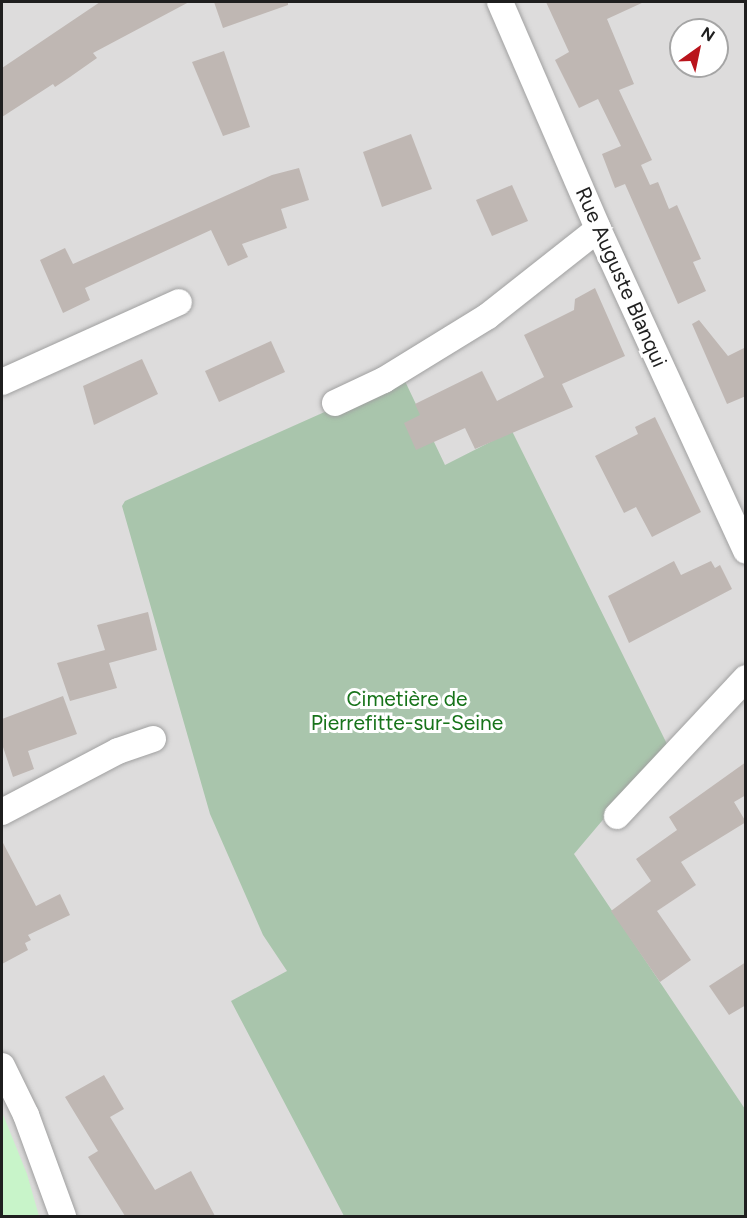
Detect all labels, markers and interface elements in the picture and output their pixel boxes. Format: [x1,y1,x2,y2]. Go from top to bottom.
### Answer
north arrow [669,18,729,78]
text: N [698,23,718,45]
street label: Rue Auguste Blanqui [570,183,672,371]
park label: Cimetière de Pierrefitte-sur-Seine [311,686,503,736]

